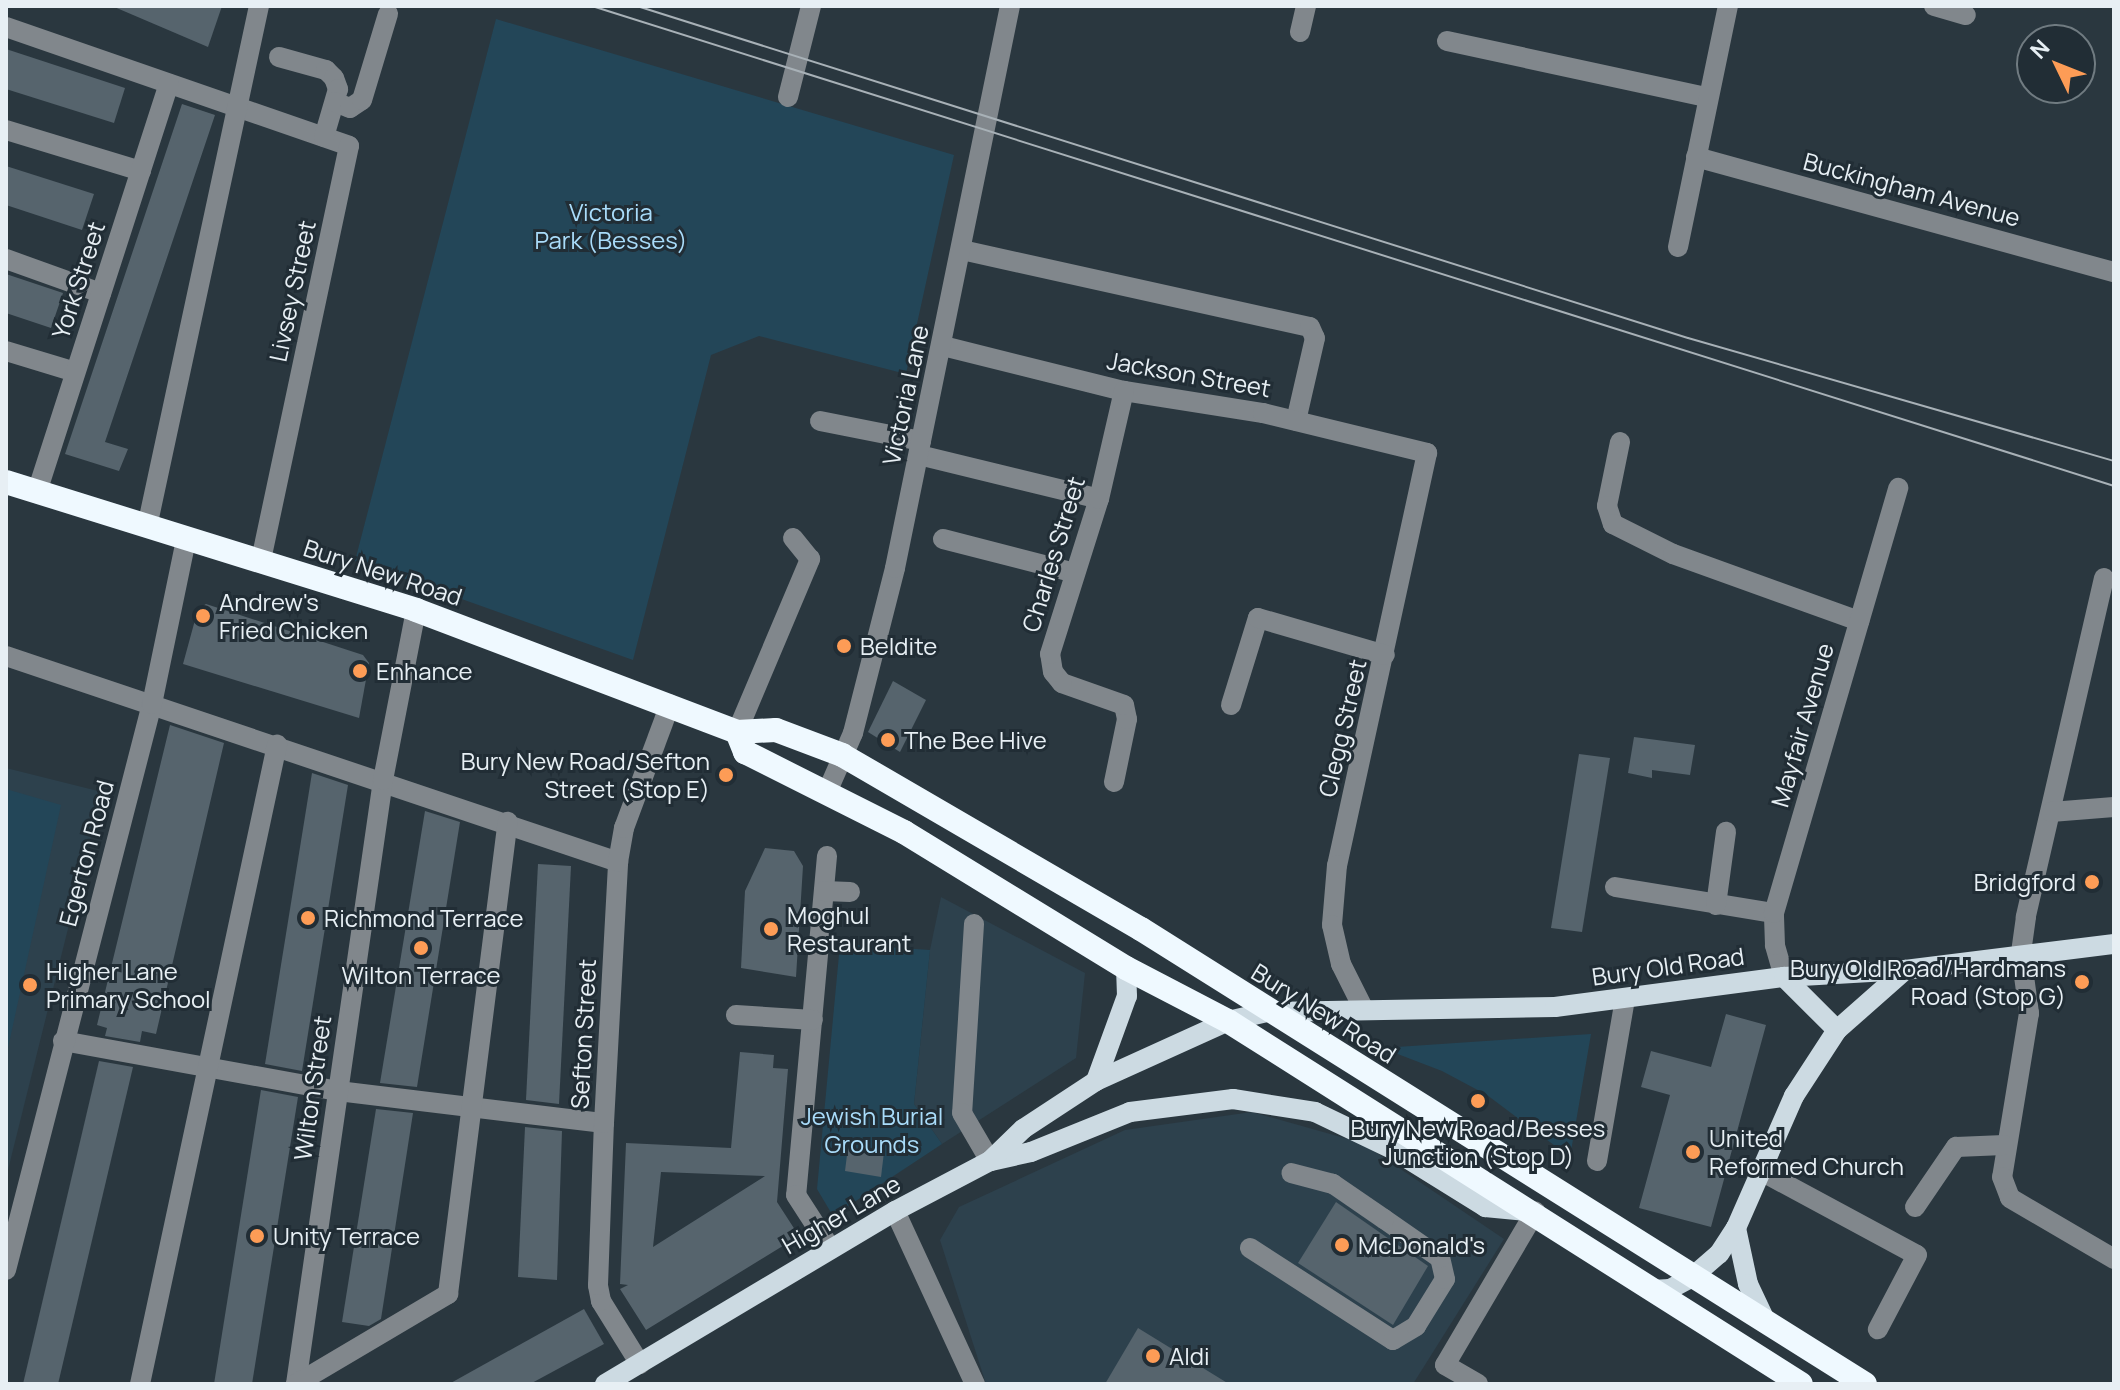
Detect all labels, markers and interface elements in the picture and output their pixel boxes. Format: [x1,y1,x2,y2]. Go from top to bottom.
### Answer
north arrow [2016,24,2096,104]
text: N [2024,33,2056,65]
street label: Buckingham Avenue [1801,146,2023,232]
park label: Victoria Park (Besses) [535,198,687,254]
street label: York Street [46,218,110,342]
street label: Livsey Street [263,218,321,364]
street label: Victoria Lane [876,322,934,468]
street label: Jackson Street [1105,345,1273,403]
street label: Charles Street [1016,473,1090,635]
street label: Bury New Road [300,533,466,611]
place label: Andrew's Fried Chicken [219,588,368,644]
marker: Andrew's Fried Chicken [194,607,212,625]
place label: Beldite [860,632,937,660]
marker: Beldite [835,637,853,655]
street label: Mayfair Avenue [1765,640,1839,810]
street label: Clegg Street [1312,656,1372,800]
place label: Enhance [376,657,473,685]
marker: Enhance [351,662,369,680]
place label: The Bee Hive [904,726,1047,754]
marker: The Bee Hive [879,731,897,749]
place label: Bury New Road/Sefton Street (Stop E) [461,747,710,803]
marker: Bury New Road/Sefton Street (Stop E) [717,766,735,784]
street label: Egerton Road [53,777,119,929]
place label: Bridgford [1974,868,2076,896]
marker: Bridgford [2083,873,2101,891]
place label: Moghul Restaurant [787,901,911,957]
place label: Richmond Terrace [324,904,523,932]
marker: Richmond Terrace [299,909,317,927]
marker: Moghul Restaurant [762,920,780,938]
marker: Wilton Terrace [412,939,430,957]
street label: Bury Old Road [1590,941,1746,991]
place label: Bury Old Road/Hardmans Road (Stop G) [1790,954,2066,1010]
place label: Higher Lane Primary School [46,957,211,1013]
street label: Bury New Road [1246,957,1402,1069]
street label: Sefton Street [565,958,601,1110]
place label: Wilton Terrace [341,961,501,989]
marker: Bury Old Road/Hardmans Road (Stop G) [2073,973,2091,991]
marker: Higher Lane Primary School [21,976,39,994]
street label: Wilton Street [288,1014,336,1162]
marker: Bury New Road/Besses Junction (Stop D) [1469,1092,1487,1110]
park label: Jewish Burial Grounds [801,1102,943,1158]
place label: Bury New Road/Besses Junction (Stop D) [1351,1114,1605,1170]
place label: United Reformed Church [1709,1124,1904,1180]
marker: United Reformed Church [1684,1143,1702,1161]
street label: Higher Lane [777,1169,905,1259]
place label: Unity Terrace [273,1222,420,1250]
marker: Unity Terrace [248,1227,266,1245]
place label: McDonald's [1358,1231,1485,1259]
marker: McDonald's [1333,1236,1351,1254]
place label: Aldi [1169,1342,1210,1370]
marker: Aldi [1144,1347,1162,1365]

